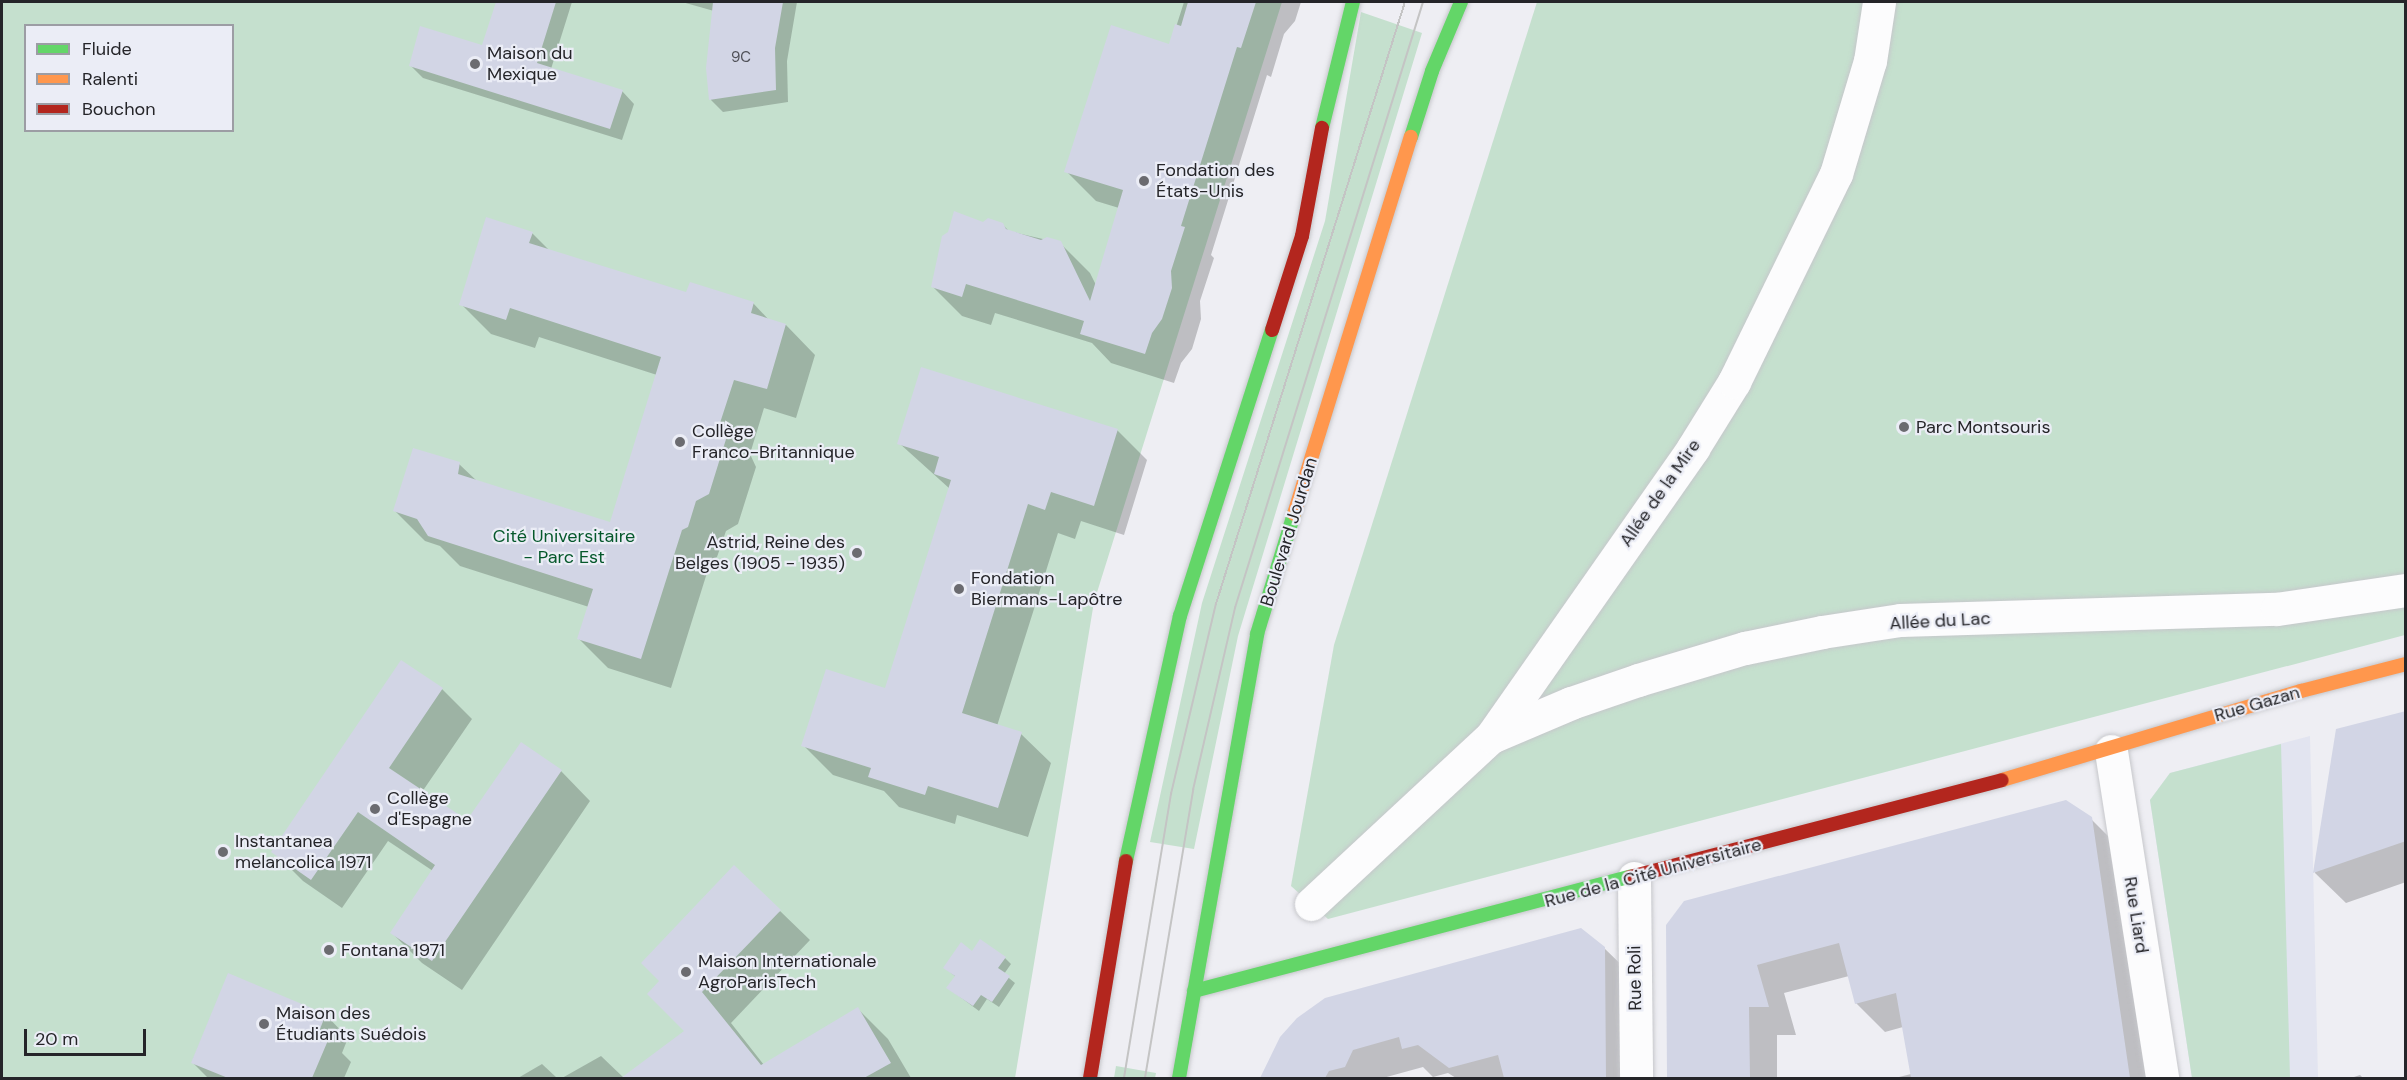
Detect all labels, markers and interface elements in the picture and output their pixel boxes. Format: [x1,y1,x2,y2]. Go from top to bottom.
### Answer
legend [24,24,234,132]
text: Fluide [82,37,132,61]
place label: Maison du Mexique [487,43,573,86]
house number: 9C [731,49,751,67]
marker: Maison du Mexique [468,57,482,71]
text: Ralenti [82,67,138,91]
text: Bouchon [82,97,156,121]
place label: Fondation des États-Unis [1156,160,1275,202]
marker: Fondation des États-Unis [1137,174,1151,188]
place label: Parc Montsouris [1916,416,2050,438]
marker: Parc Montsouris [1897,420,1911,434]
place label: Collège Franco-Britannique [692,421,855,464]
marker: Collège Franco-Britannique [673,435,687,449]
street label: Allée de la Mire [1615,435,1705,551]
street label: Boulevard Jourdan [1256,455,1322,609]
park label: Cité Universitaire - Parc Est [493,526,635,568]
place label: Astrid, Reine des Belges (1905 - 1935) [675,532,845,574]
marker: Astrid, Reine des Belges (1905 - 1935) [850,546,864,560]
place label: Fondation Biermans-Lapôtre [971,568,1122,610]
marker: Fondation Biermans-Lapôtre [952,582,966,596]
street label: Allée du Lac [1889,608,1991,634]
street label: Rue Gazan [2212,682,2302,726]
place label: Collège d'Espagne [387,788,472,830]
marker: Collège d'Espagne [368,802,382,816]
place label: Instantanea melancolica 1971 [235,831,371,874]
street label: Rue de la Cité Universitaire [1542,834,1764,912]
marker: Instantanea melancolica 1971 [216,845,230,859]
street label: Rue Liard [2119,875,2153,955]
place label: Fontana 1971 [341,939,445,961]
marker: Fontana 1971 [322,943,336,957]
street label: Rue Roli [1624,945,1646,1011]
place label: Maison Internationale AgroParisTech [698,951,877,994]
marker: Maison Internationale AgroParisTech [679,965,693,979]
place label: Maison des Étudiants Suédois [276,1003,426,1046]
scale bar [27,1017,148,1055]
marker: Maison des Étudiants Suédois [257,1017,271,1031]
text: 20 m [35,1027,78,1051]

